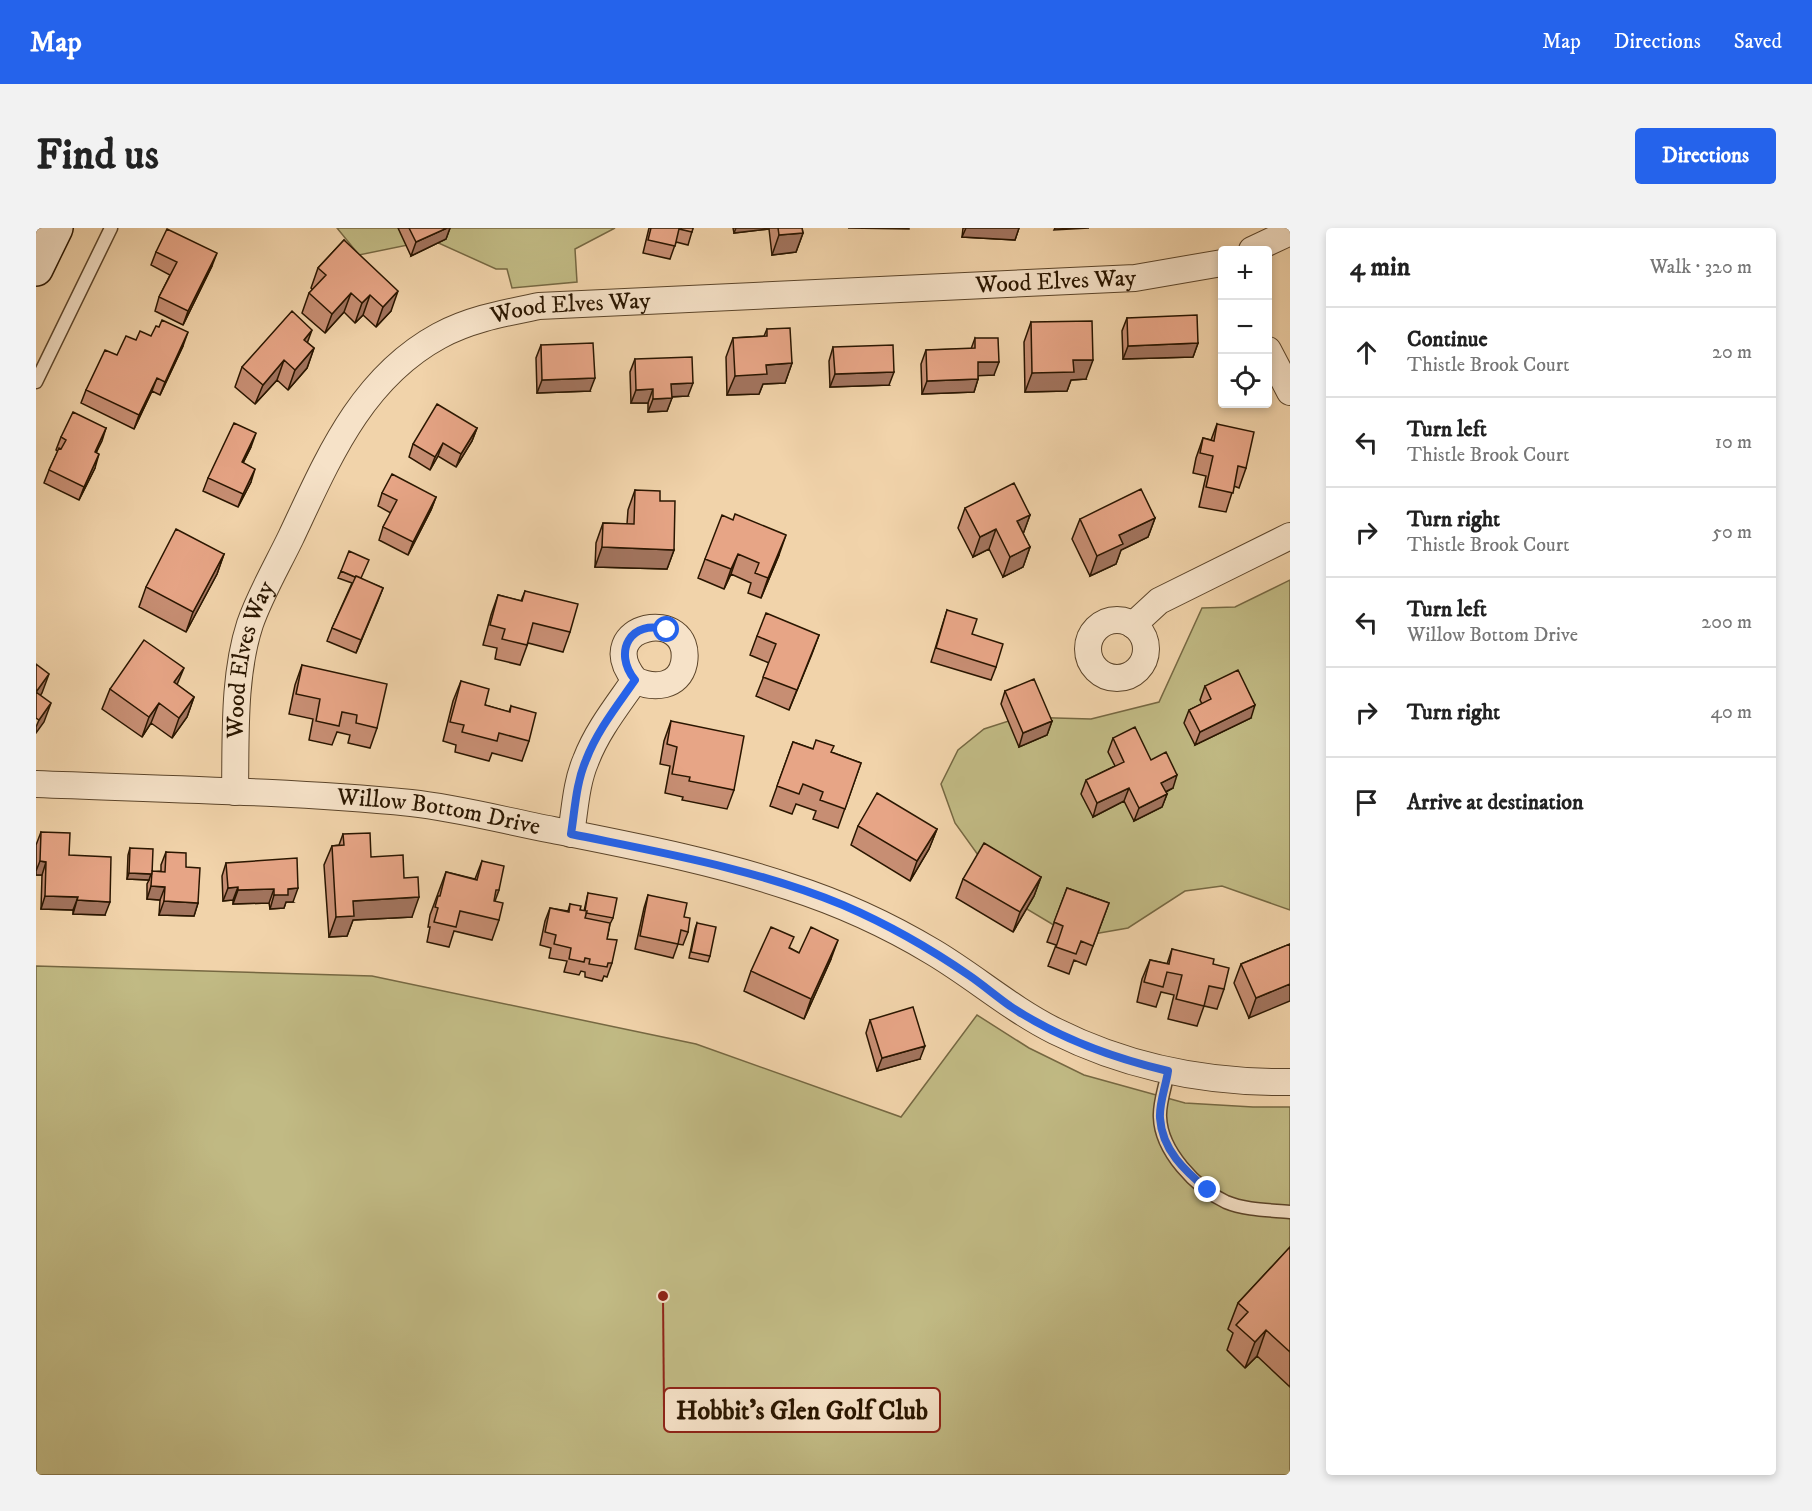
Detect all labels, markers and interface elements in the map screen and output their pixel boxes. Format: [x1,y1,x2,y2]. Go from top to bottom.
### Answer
text: Map [30,25,82,60]
text: Map [1542,29,1581,55]
text: Directions [1614,29,1701,55]
text: Saved [1734,29,1782,55]
button: Directions [1635,128,1776,184]
text: Find us [36,130,159,182]
map controls [1218,246,1272,408]
button: + [1218,246,1272,300]
text: 4 min [1350,251,1410,284]
text: Walk · 320 m [1650,255,1752,280]
street label: Wood Elves Way [974,263,1137,301]
street label: Wood Elves Way [487,286,652,331]
button: − [1218,300,1272,354]
text: Continue [1407,326,1488,353]
icon: ahead [1350,336,1383,369]
text: 20 m [1712,340,1752,365]
text: Thistle Brook Court [1407,353,1570,378]
button: locate [1218,354,1272,408]
text: Turn left [1407,416,1487,443]
icon: left [1350,426,1383,459]
text: 10 m [1715,430,1752,455]
text: Thistle Brook Court [1407,443,1570,468]
text: Turn right [1407,506,1500,533]
icon: right [1350,516,1383,549]
text: 50 m [1712,520,1752,545]
text: Thistle Brook Court [1407,533,1570,558]
street label: Wood Elves Way [220,576,282,740]
text: Turn left [1407,596,1487,623]
icon: left [1350,606,1383,639]
text: 200 m [1701,610,1752,635]
route start [653,616,679,642]
text: Willow Bottom Drive [1407,623,1578,648]
icon: right [1350,696,1383,729]
text: Turn right [1407,699,1500,726]
text: 40 m [1710,700,1752,725]
street label: Willow Bottom Drive [335,782,543,842]
icon: arrive [1350,786,1383,819]
text: Arrive at destination [1407,789,1584,816]
route end [1194,1176,1220,1202]
callout: Hobbit's Glen Golf Club [664,1388,940,1432]
text: Hobbit's Glen Golf Club [676,1395,928,1428]

